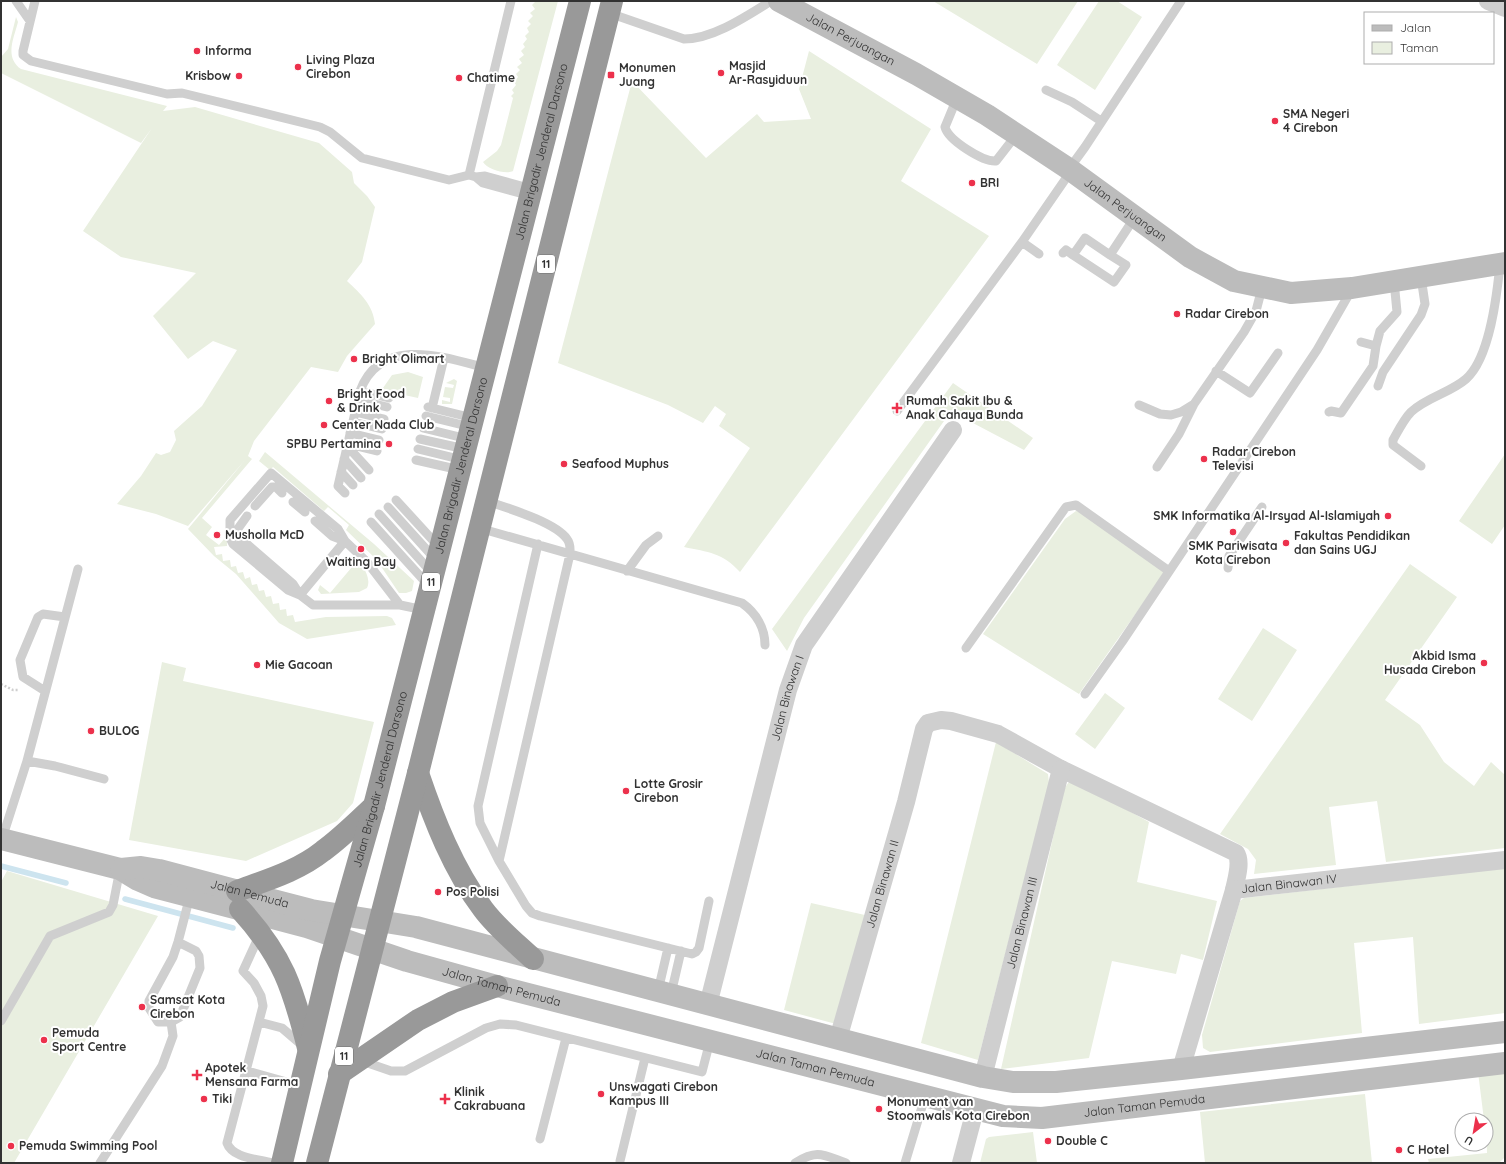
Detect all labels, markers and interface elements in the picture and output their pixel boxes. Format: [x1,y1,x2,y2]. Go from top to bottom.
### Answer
street label: Jalan Perjuangan [804,9,898,68]
legend [1364,12,1494,64]
text: Jalan [1400,20,1431,35]
text: Taman [1400,40,1438,55]
place label: Informa [205,43,252,58]
marker: Informa [192,46,202,56]
place label: Living Plaza Cirebon [306,52,375,81]
place label: Masjid Ar-Rasyiduun [729,58,807,87]
place label: Monumen Juang [619,60,676,89]
marker: Living Plaza Cirebon [293,62,303,72]
street label: Jalan Brigadir Jenderal Darsono [511,62,571,242]
place label: Krisbow [185,68,231,83]
marker: Masjid Ar-Rasyiduun [716,68,726,78]
place label: Chatime [467,70,515,85]
marker: Monumen Juang [606,70,616,80]
marker: Krisbow [234,71,244,81]
marker: Chatime [454,73,464,83]
place label: SMA Negeri 4 Cirebon [1283,106,1350,135]
marker: SMA Negeri 4 Cirebon [1270,116,1280,126]
street label: Jalan Perjuangan [1081,174,1170,245]
place label: BRI [980,175,999,190]
marker: BRI [967,178,977,188]
road number: 11 [537,255,555,273]
place label: Radar Cirebon [1185,306,1269,321]
marker: Radar Cirebon [1172,309,1182,319]
place label: Bright Olimart [362,351,445,366]
marker: Bright Olimart [349,354,359,364]
street label: Jalan Brigadir Jenderal Darsono [431,376,490,556]
place label: Bright Food & Drink [337,386,405,415]
place label: Rumah Sakit Ibu & Anak Cahaya Bunda [906,393,1023,422]
marker: Bright Food & Drink [324,396,334,406]
marker: Rumah Sakit Ibu & Anak Cahaya Bunda [891,402,903,414]
place label: Center Nada Club [332,417,435,432]
marker: Center Nada Club [319,420,329,430]
place label: SPBU Pertamina [286,436,381,451]
marker: SPBU Pertamina [384,439,394,449]
place label: Radar Cirebon Televisi [1212,444,1296,473]
marker: Radar Cirebon Televisi [1199,454,1209,464]
place label: Seafood Muphus [572,456,669,471]
marker: Seafood Muphus [559,459,569,469]
place label: SMK Informatika Al-Irsyad Al-Islamiyah [1153,508,1380,523]
marker: SMK Informatika Al-Irsyad Al-Islamiyah [1383,511,1393,521]
place label: Musholla McD [225,527,305,542]
marker: SMK Pariwisata Kota Cirebon [1228,527,1238,537]
place label: Fakultas Pendidikan dan Sains UGJ [1294,528,1410,557]
marker: Musholla McD [212,530,222,540]
place label: SMK Pariwisata Kota Cirebon [1189,538,1277,567]
marker: Fakultas Pendidikan dan Sains UGJ [1281,538,1291,548]
marker: Waiting Bay [356,544,366,554]
place label: Waiting Bay [326,554,396,569]
road number: 11 [422,573,440,591]
place label: Akbid Isma Husada Cirebon [1384,648,1476,677]
street label: Jalan Binawan I [767,653,807,742]
place label: Mie Gacoan [265,657,333,672]
marker: Akbid Isma Husada Cirebon [1479,658,1489,668]
marker: Mie Gacoan [252,660,262,670]
street label: Jalan Brigadir Jenderal Darsono [349,689,410,869]
place label: BULOG [99,723,139,738]
marker: BULOG [86,726,96,736]
place label: Lotte Grosir Cirebon [634,776,703,805]
marker: Lotte Grosir Cirebon [621,786,631,796]
street label: Jalan Binawan II [862,838,902,930]
street label: Jalan Binawan IV [1240,871,1338,896]
street label: Jalan Binawan III [1003,875,1040,970]
street label: Jalan Pemuda [209,876,291,911]
place label: Pos Polisi [446,884,499,899]
marker: Pos Polisi [433,887,443,897]
street label: Jalan Taman Pemuda [441,963,563,1009]
place label: Samsat Kota Cirebon [150,992,225,1021]
marker: Samsat Kota Cirebon [137,1002,147,1012]
place label: Pemuda Sport Centre [52,1025,126,1054]
marker: Pemuda Sport Centre [39,1035,49,1045]
street label: Jalan Taman Pemuda [754,1045,876,1090]
road number: 11 [335,1047,353,1065]
place label: Apotek Mensana Farma [205,1060,298,1089]
marker: Apotek Mensana Farma [192,1070,202,1080]
place label: Unswagati Cirebon Kampus III [609,1079,718,1108]
place label: Klinik Cakrabuana [454,1084,525,1113]
marker: Unswagati Cirebon Kampus III [596,1089,606,1099]
place label: Tiki [212,1091,232,1106]
street label: Jalan Taman Pemuda [1083,1091,1206,1120]
marker: Klinik Cakrabuana [439,1093,451,1105]
marker: Tiki [199,1094,209,1104]
place label: Monument van Stoomwals Kota Cirebon [887,1094,1030,1123]
marker: Monument van Stoomwals Kota Cirebon [874,1104,884,1114]
north arrow [1454,1112,1494,1152]
place label: Double C [1056,1133,1108,1148]
text: U [1462,1133,1476,1149]
marker: Double C [1043,1136,1053,1146]
place label: Pemuda Swimming Pool [19,1138,157,1153]
marker: Pemuda Swimming Pool [6,1141,16,1151]
place label: C Hotel [1407,1142,1449,1157]
marker: C Hotel [1394,1145,1404,1155]

